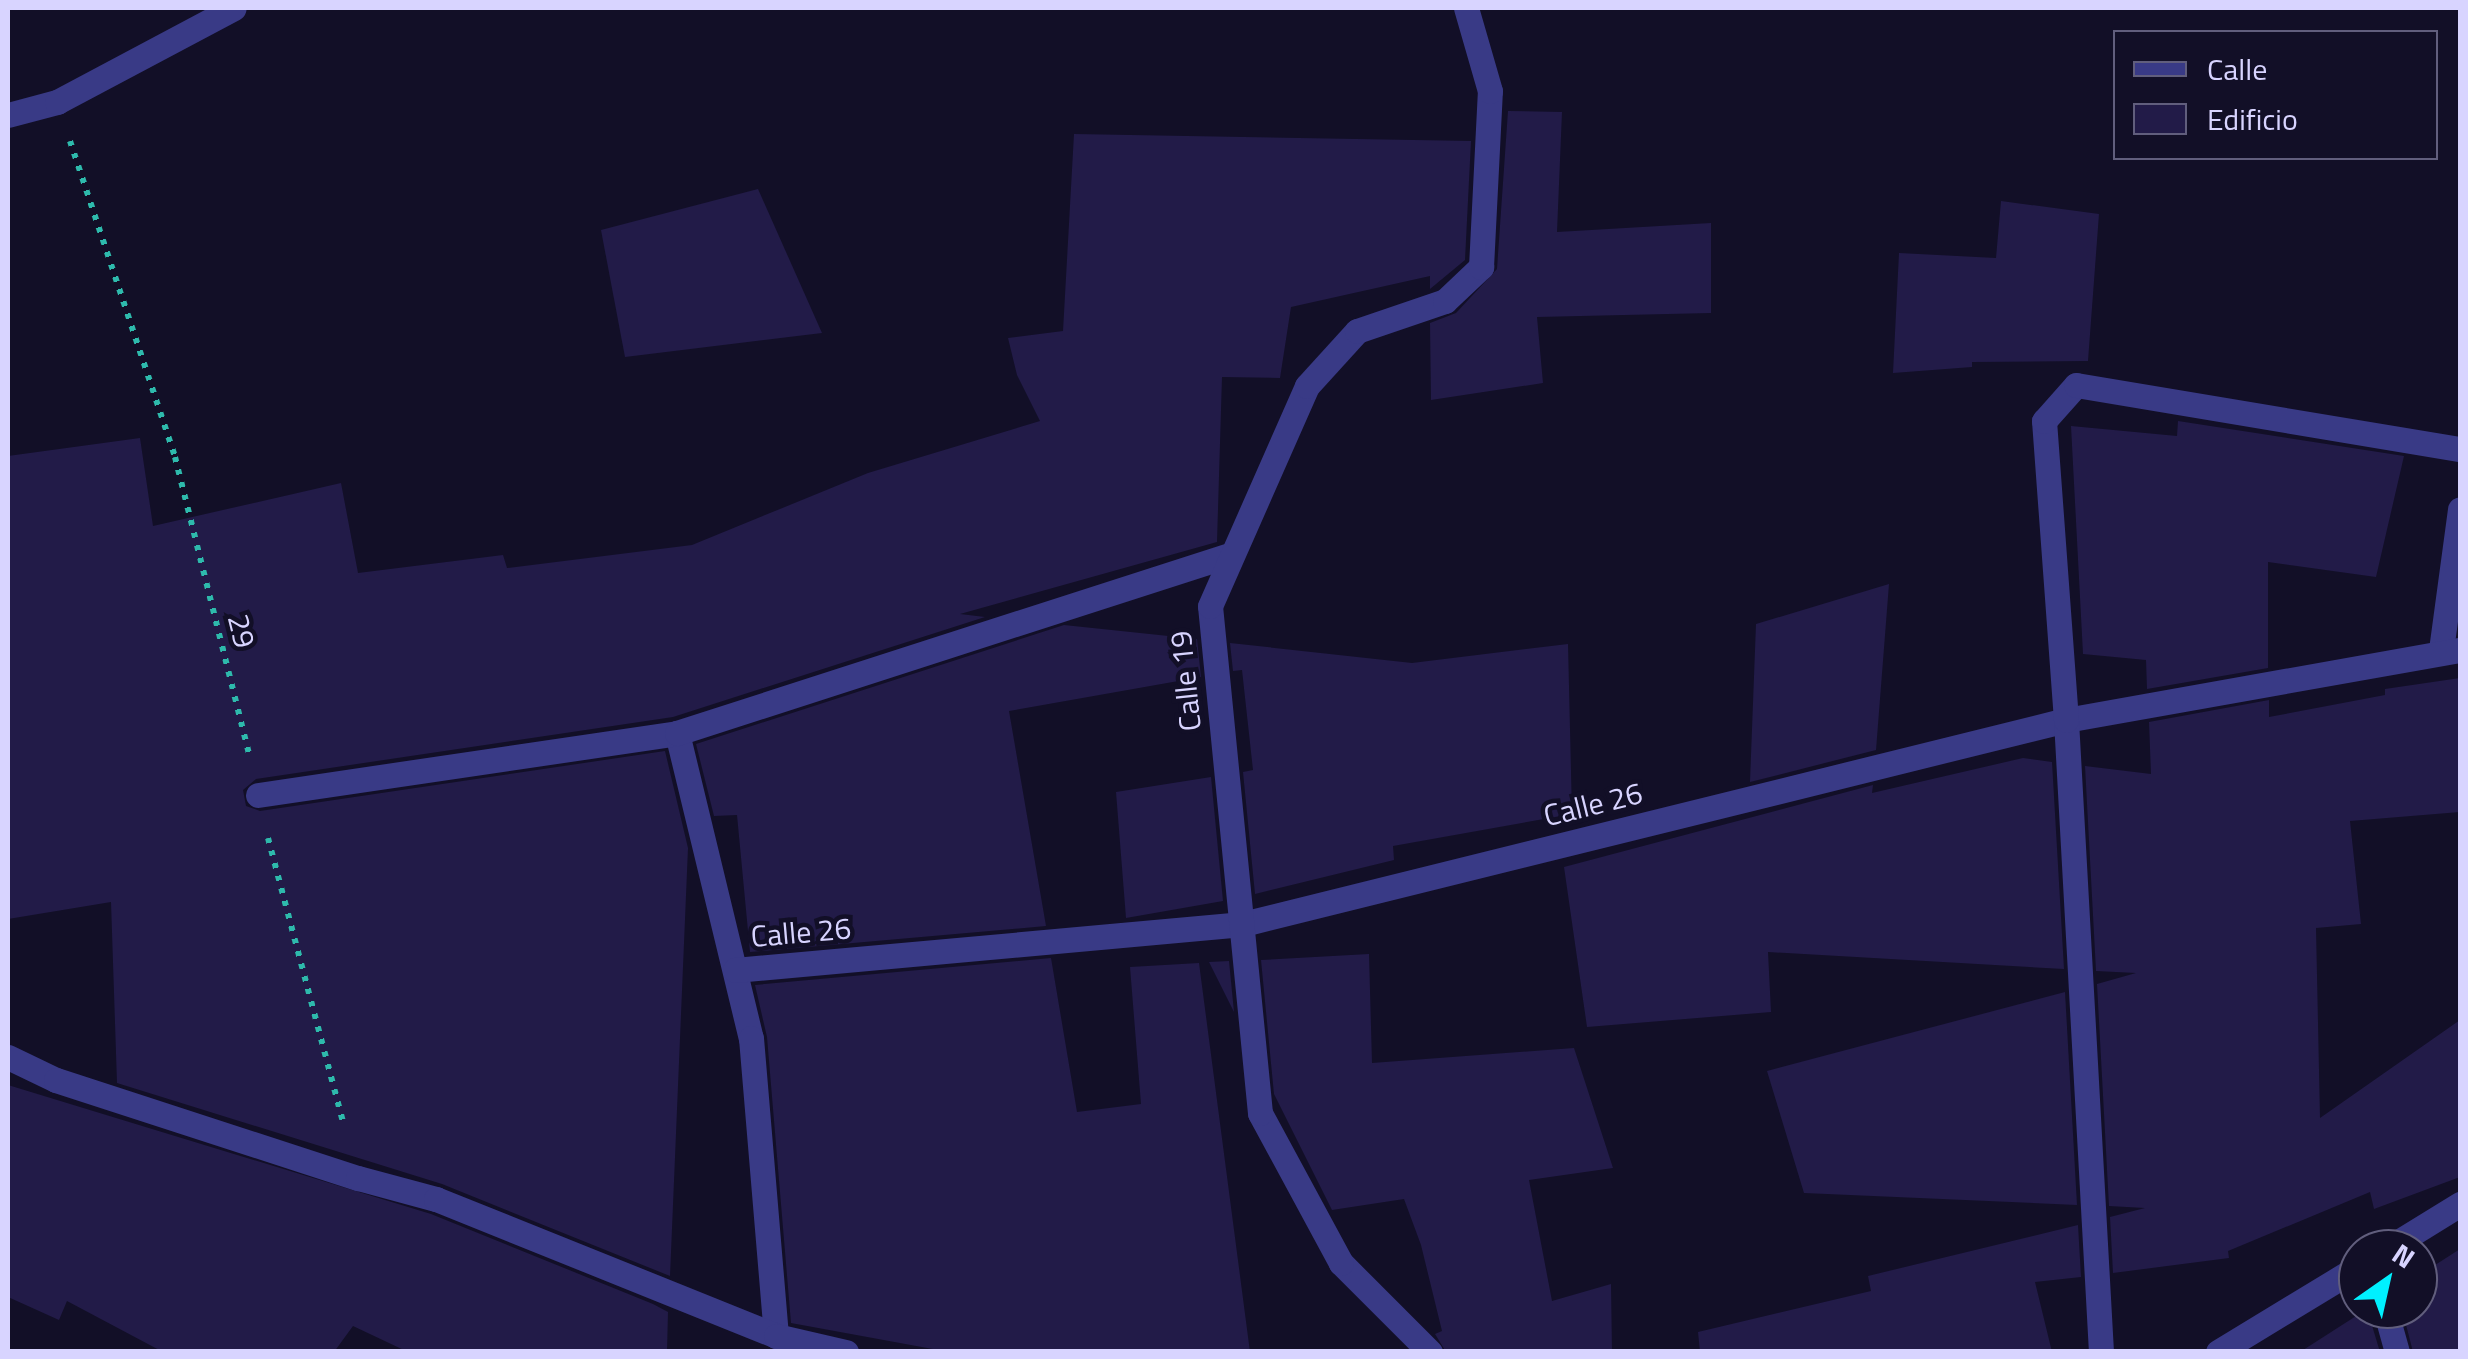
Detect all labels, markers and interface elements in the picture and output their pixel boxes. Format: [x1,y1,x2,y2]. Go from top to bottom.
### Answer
legend [2113,30,2438,160]
text: Calle [2207,46,2267,92]
text: Edificio [2207,96,2298,142]
street label: 29 [220,610,264,652]
street label: Calle 19 [1162,629,1208,733]
street label: Calle 26 [1540,774,1646,834]
street label: Calle 26 [749,910,853,954]
north arrow [2338,1229,2438,1329]
text: N [2384,1232,2424,1279]

